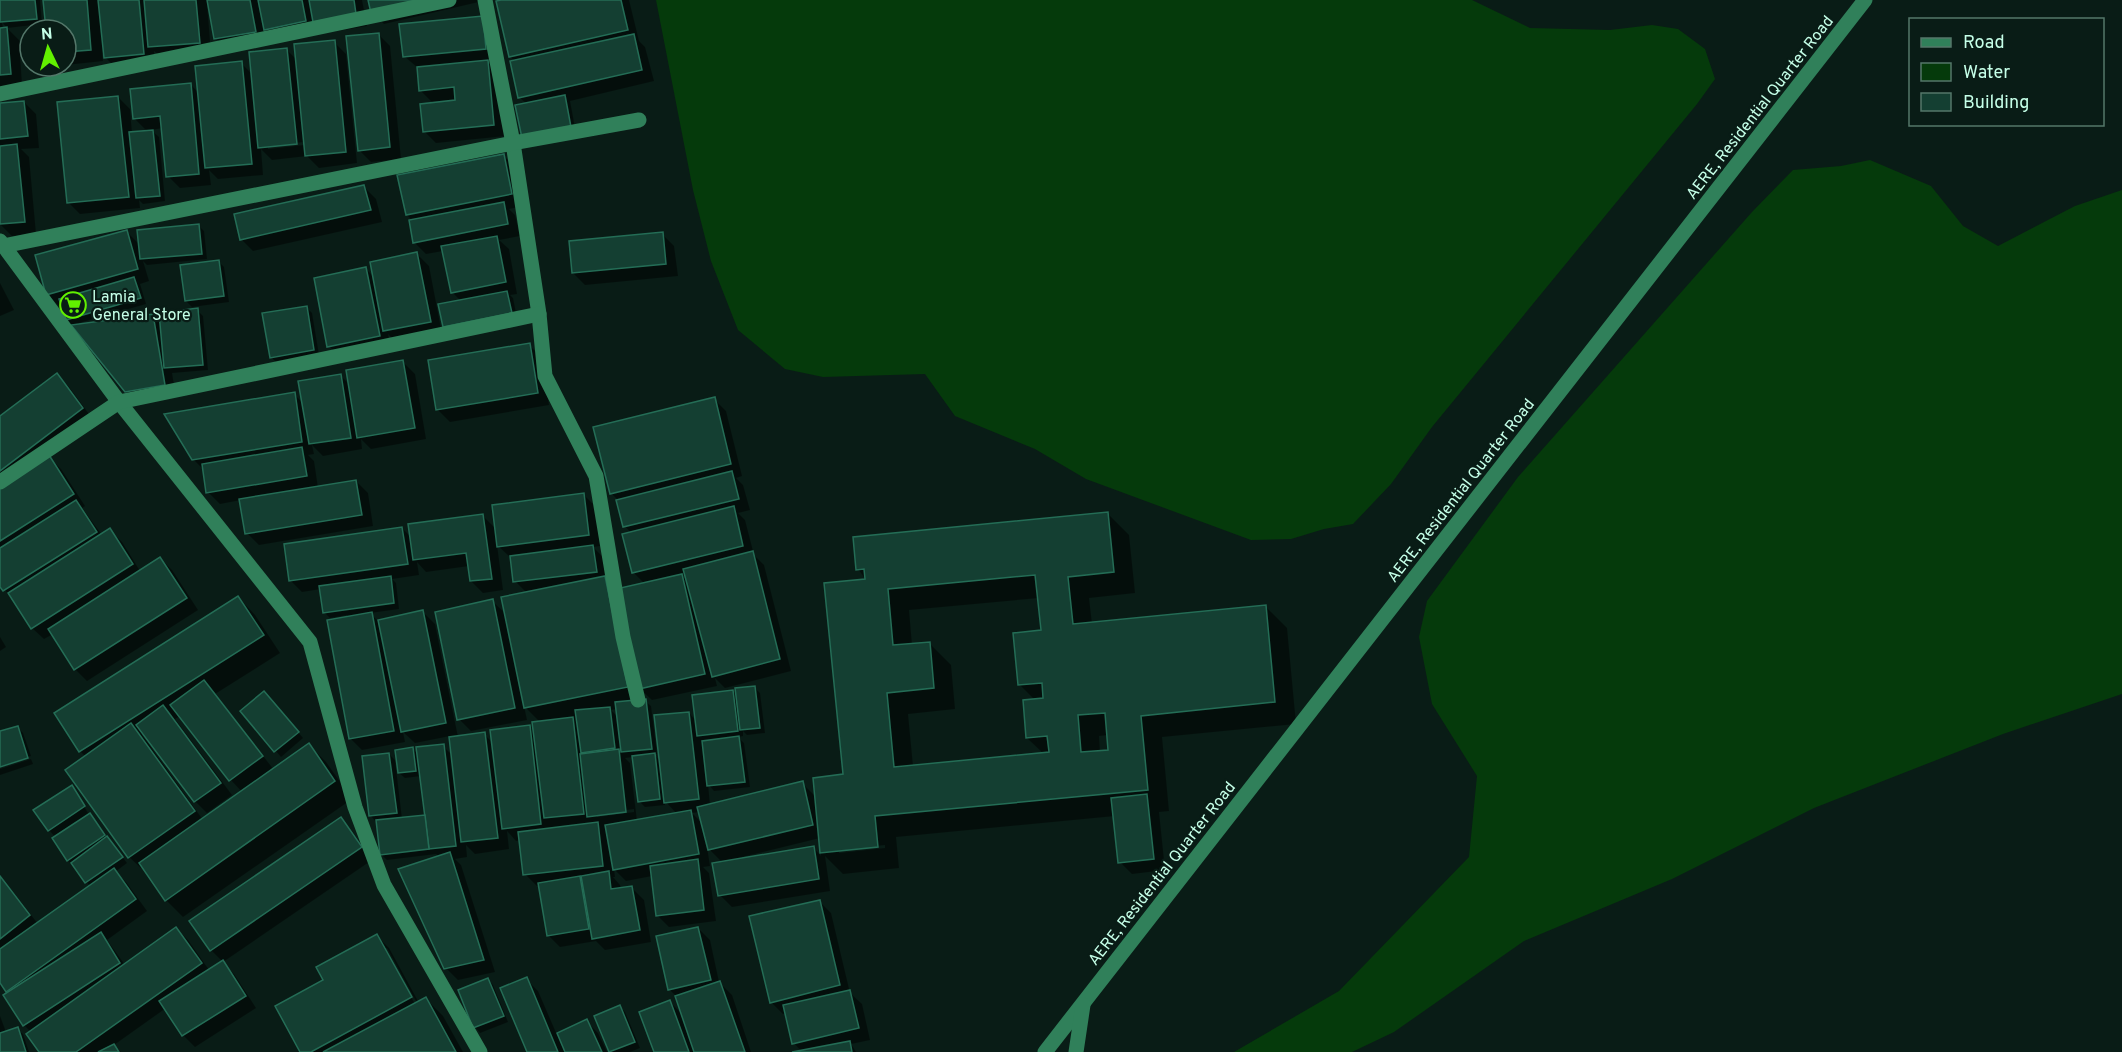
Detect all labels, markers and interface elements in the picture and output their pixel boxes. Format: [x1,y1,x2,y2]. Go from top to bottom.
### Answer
street label: AERE, Residential Quarter Road [1682,12,1839,204]
north arrow [18,18,78,78]
legend [1909,18,2104,126]
text: N [40,25,53,46]
text: Road [1963,32,2005,55]
text: Water [1963,62,2010,85]
text: Building [1963,92,2029,115]
place label: Lamia General Store [92,288,191,326]
supermarket icon: Lamia General Store [58,290,88,320]
street label: AERE, Residential Quarter Road [1383,395,1540,587]
street label: AERE, Residential Quarter Road [1084,778,1241,970]

